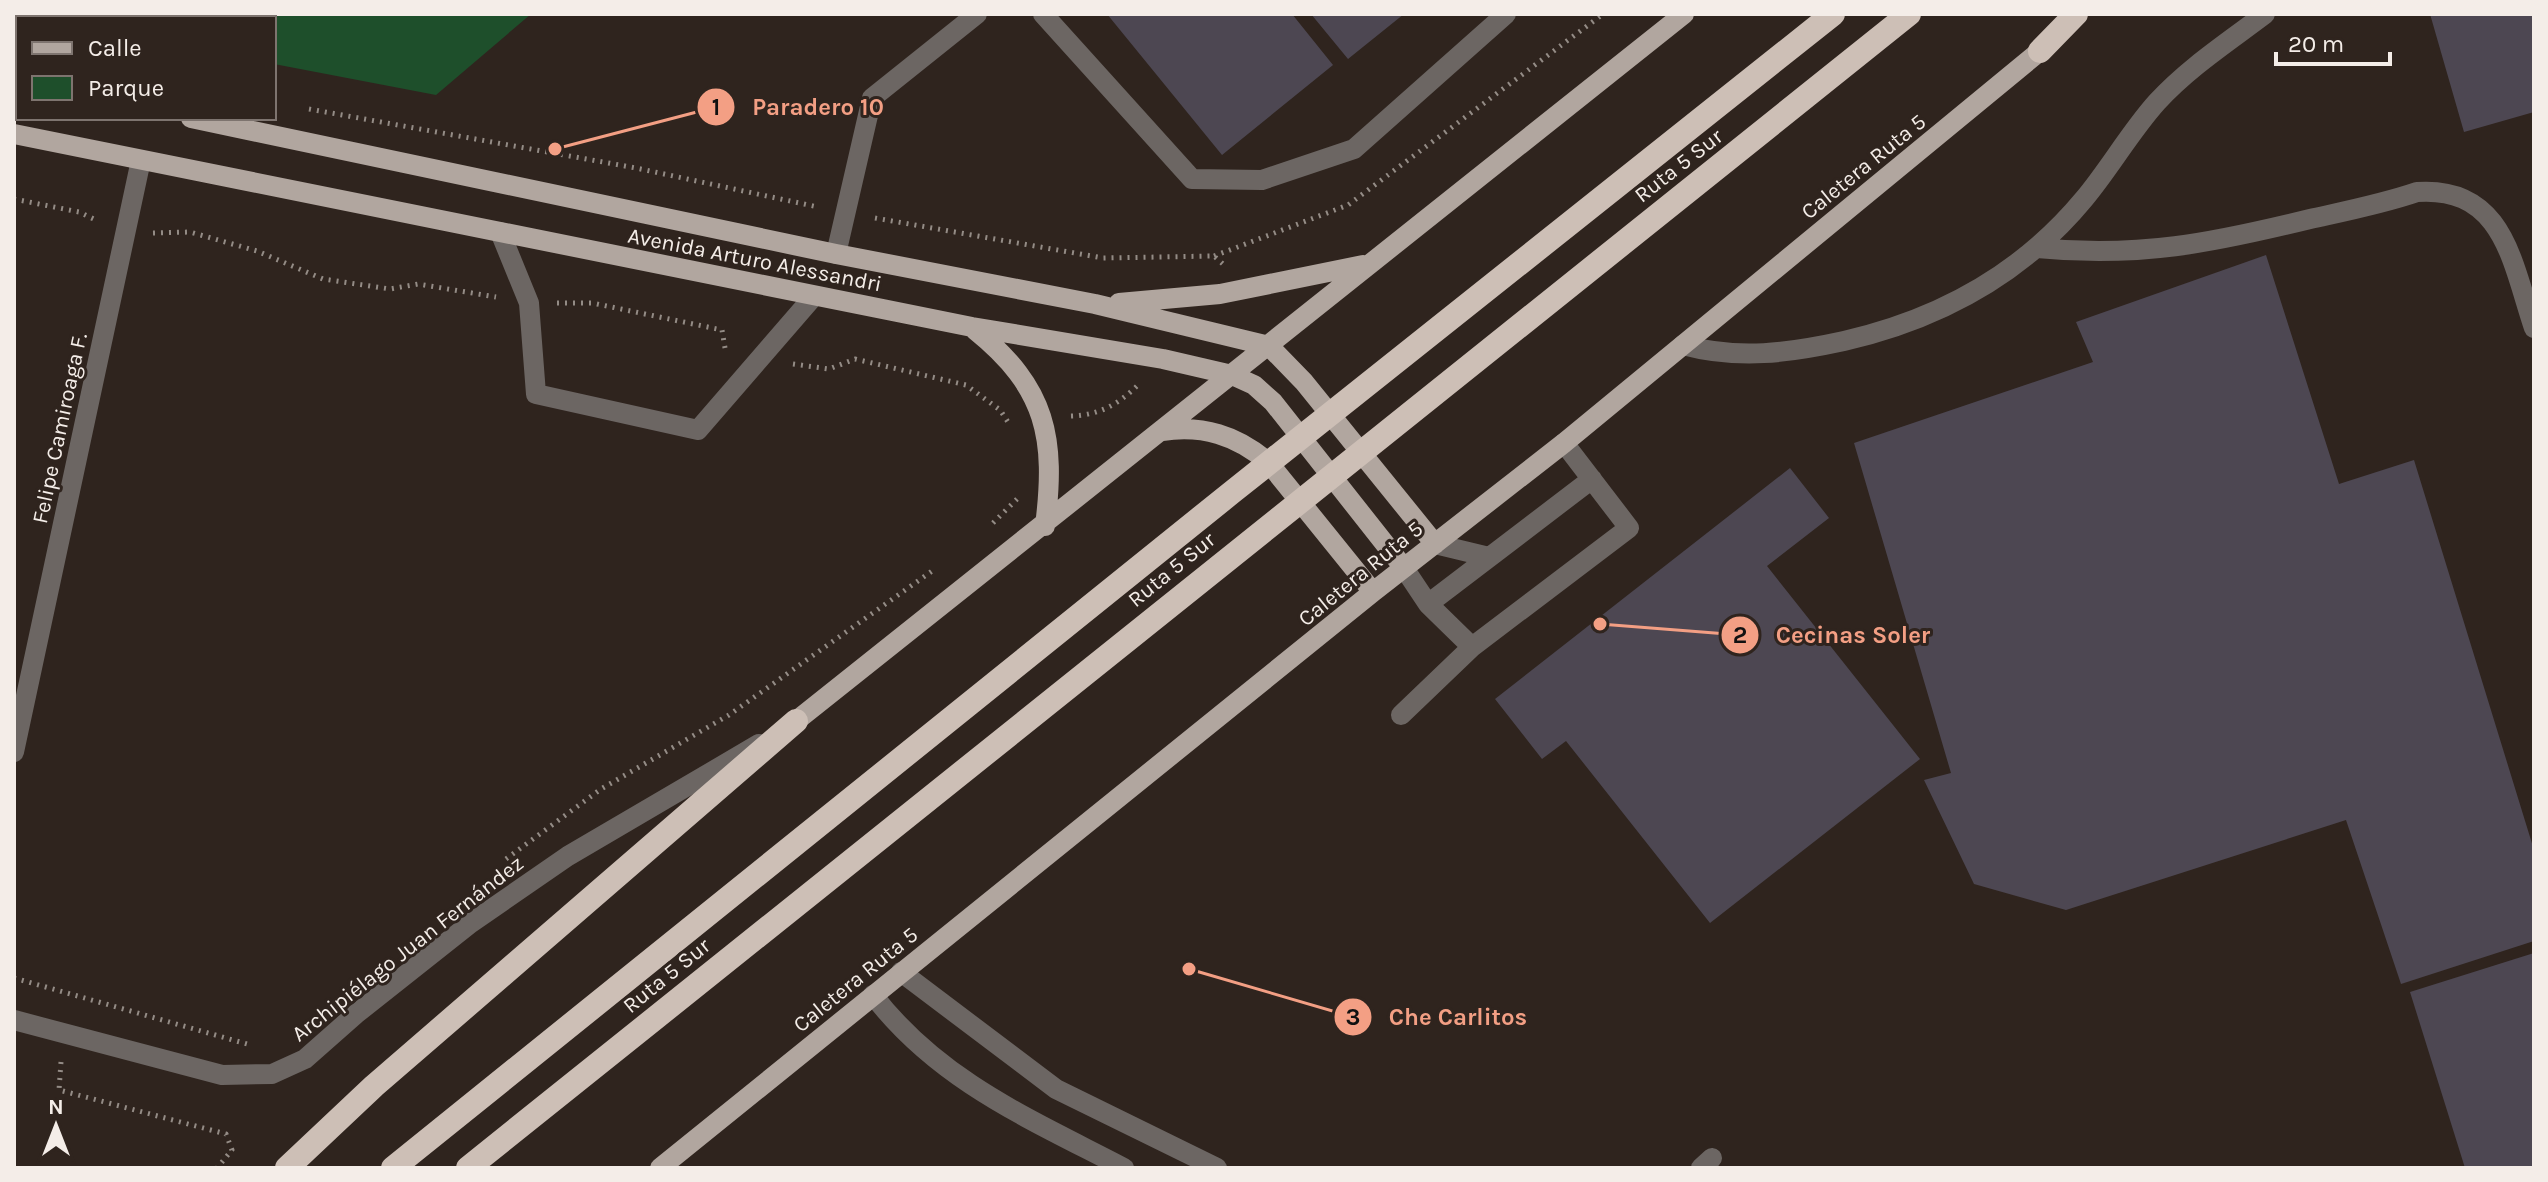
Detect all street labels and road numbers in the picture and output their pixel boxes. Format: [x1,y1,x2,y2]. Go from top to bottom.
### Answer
street label: Caletera Ruta 5 [1796,109,1931,225]
street label: Ruta 5 Sur [1629,123,1728,208]
street label: Avenida Arturo Alessandri [626,223,884,297]
street label: Felipe Camiroaga F. [27,330,93,526]
street label: Caletera Ruta 5 [1293,516,1428,632]
street label: Ruta 5 Sur [1123,527,1220,613]
street label: Archipiélago Juan Fernández [287,850,529,1047]
street label: Caletera Ruta 5 [788,922,923,1038]
street label: Ruta 5 Sur [618,933,715,1019]

